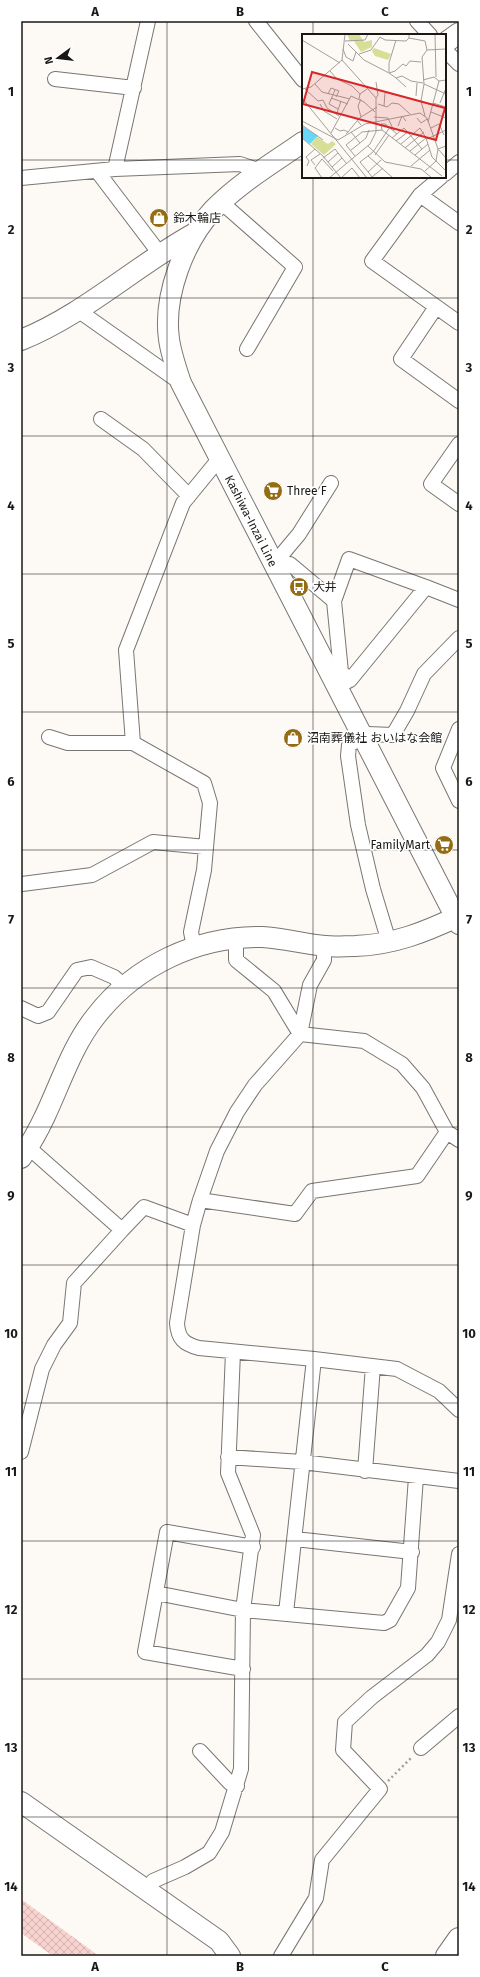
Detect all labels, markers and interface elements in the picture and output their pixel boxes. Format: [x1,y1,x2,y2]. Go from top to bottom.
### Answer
text: A [90,4,99,19]
text: B [236,4,244,19]
text: C [381,4,389,19]
inset map [302,34,446,178]
north arrow [38,38,78,78]
text: N [42,55,56,66]
text: 1 [8,84,14,99]
text: 1 [466,84,472,99]
shop icon: 鈴木輪店 [148,207,170,229]
place label: 鈴木輪店 [173,211,221,225]
text: 2 [8,222,15,237]
text: 2 [466,222,473,237]
text: 3 [7,360,15,375]
text: 3 [465,360,473,375]
street label: Kashiwa-Inzai Line [222,473,280,569]
supermarket icon: Three F [262,480,284,502]
place label: Three F [287,484,327,498]
text: 4 [7,498,15,513]
text: 4 [465,498,473,513]
bus stop icon: 大井 [288,576,310,598]
place label: 大井 [313,580,337,594]
text: 5 [8,636,15,651]
text: 5 [466,636,473,651]
shop icon: 沼南葬儀社 おいはな会館 [282,727,304,749]
place label: 沼南葬儀社 おいはな会館 [307,731,442,745]
text: 6 [7,774,15,789]
text: 6 [465,774,473,789]
supermarket icon: FamilyMart [433,834,455,856]
place label: FamilyMart [371,838,431,852]
text: 7 [8,912,14,927]
text: 7 [466,912,472,927]
text: 8 [7,1050,15,1065]
text: 8 [465,1050,473,1065]
text: 9 [7,1188,15,1203]
text: 9 [465,1188,473,1203]
text: 10 [4,1326,18,1341]
text: 10 [462,1326,476,1341]
text: 11 [5,1464,17,1479]
text: 11 [463,1464,475,1479]
text: 12 [5,1602,18,1617]
text: 12 [463,1602,476,1617]
text: 13 [5,1740,18,1755]
text: 13 [463,1740,476,1755]
text: 14 [4,1879,18,1894]
text: 14 [462,1879,476,1894]
text: A [90,1959,99,1974]
text: B [236,1959,244,1974]
text: C [381,1959,389,1974]

